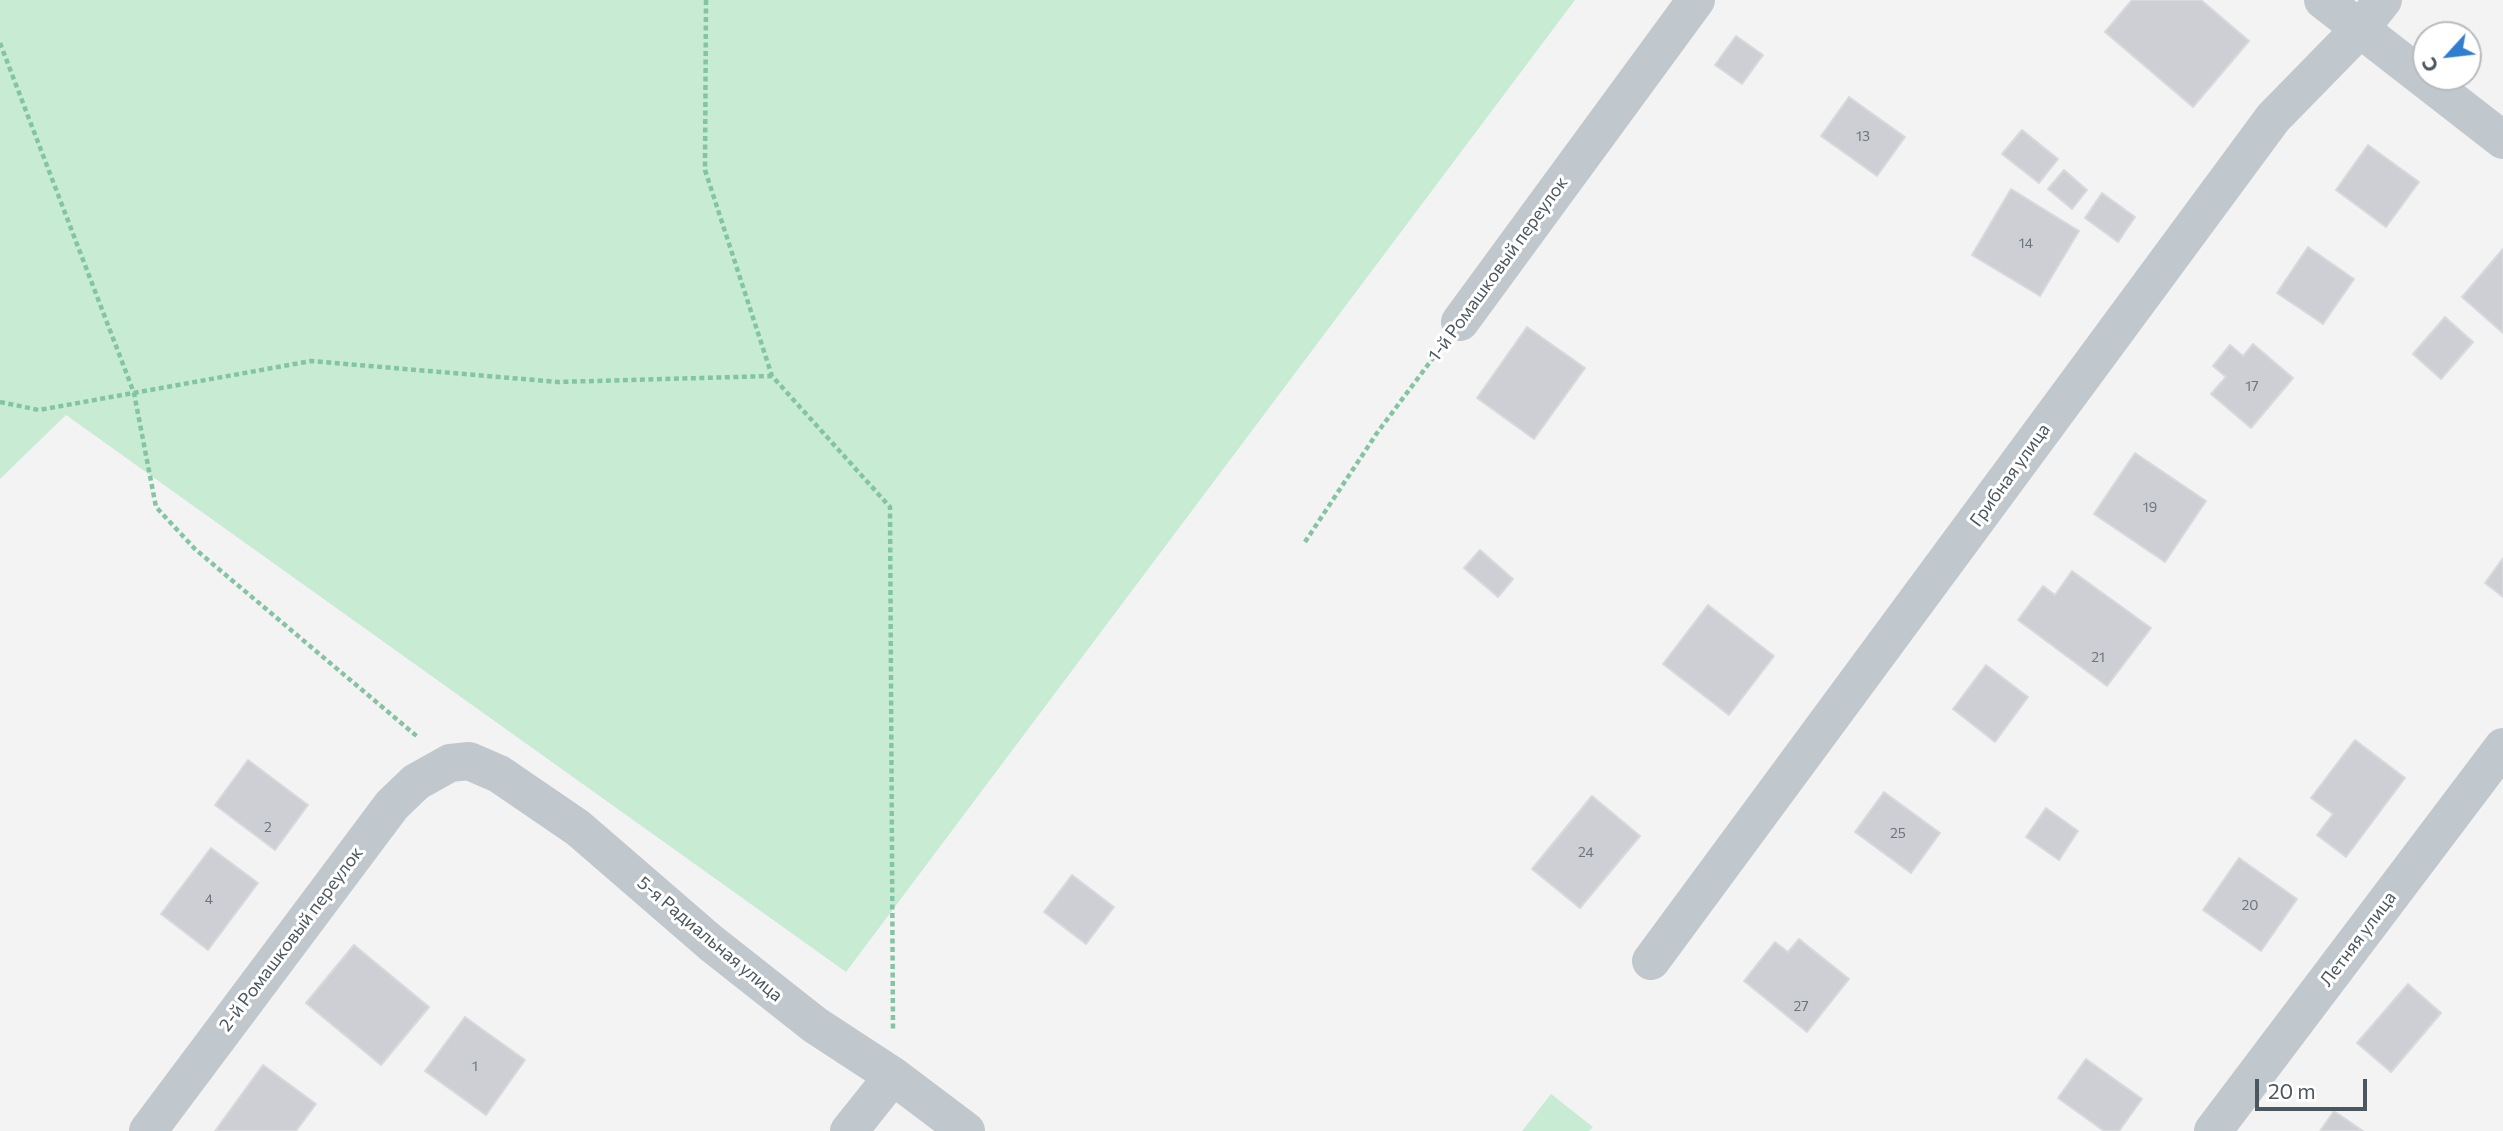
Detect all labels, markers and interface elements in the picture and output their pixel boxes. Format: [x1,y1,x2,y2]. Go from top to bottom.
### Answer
north arrow [2412,21,2482,91]
text: С [2416,54,2443,76]
house number: 13 [1856,128,1870,144]
street label: 1-й Ромашковый переулок [1424,172,1572,366]
house number: 14 [2019,235,2033,251]
house number: 17 [2245,378,2259,394]
street label: Грибная улица [1965,419,2055,531]
house number: 19 [2143,499,2157,515]
house number: 21 [2091,649,2105,665]
house number: 2 [264,819,272,835]
house number: 25 [1890,825,1906,841]
street label: 2-й Ромашковый переулок [215,842,367,1036]
house number: 24 [1578,844,1594,860]
street label: 5-я Радиальная улица [633,872,787,1006]
street label: Летняя улица [2315,887,2401,991]
house number: 4 [205,891,213,907]
house number: 20 [2242,897,2258,913]
house number: 27 [1793,998,1809,1014]
house number: 1 [472,1058,478,1074]
scale bar [2258,1064,2370,1108]
text: 20 m [2268,1078,2316,1103]

